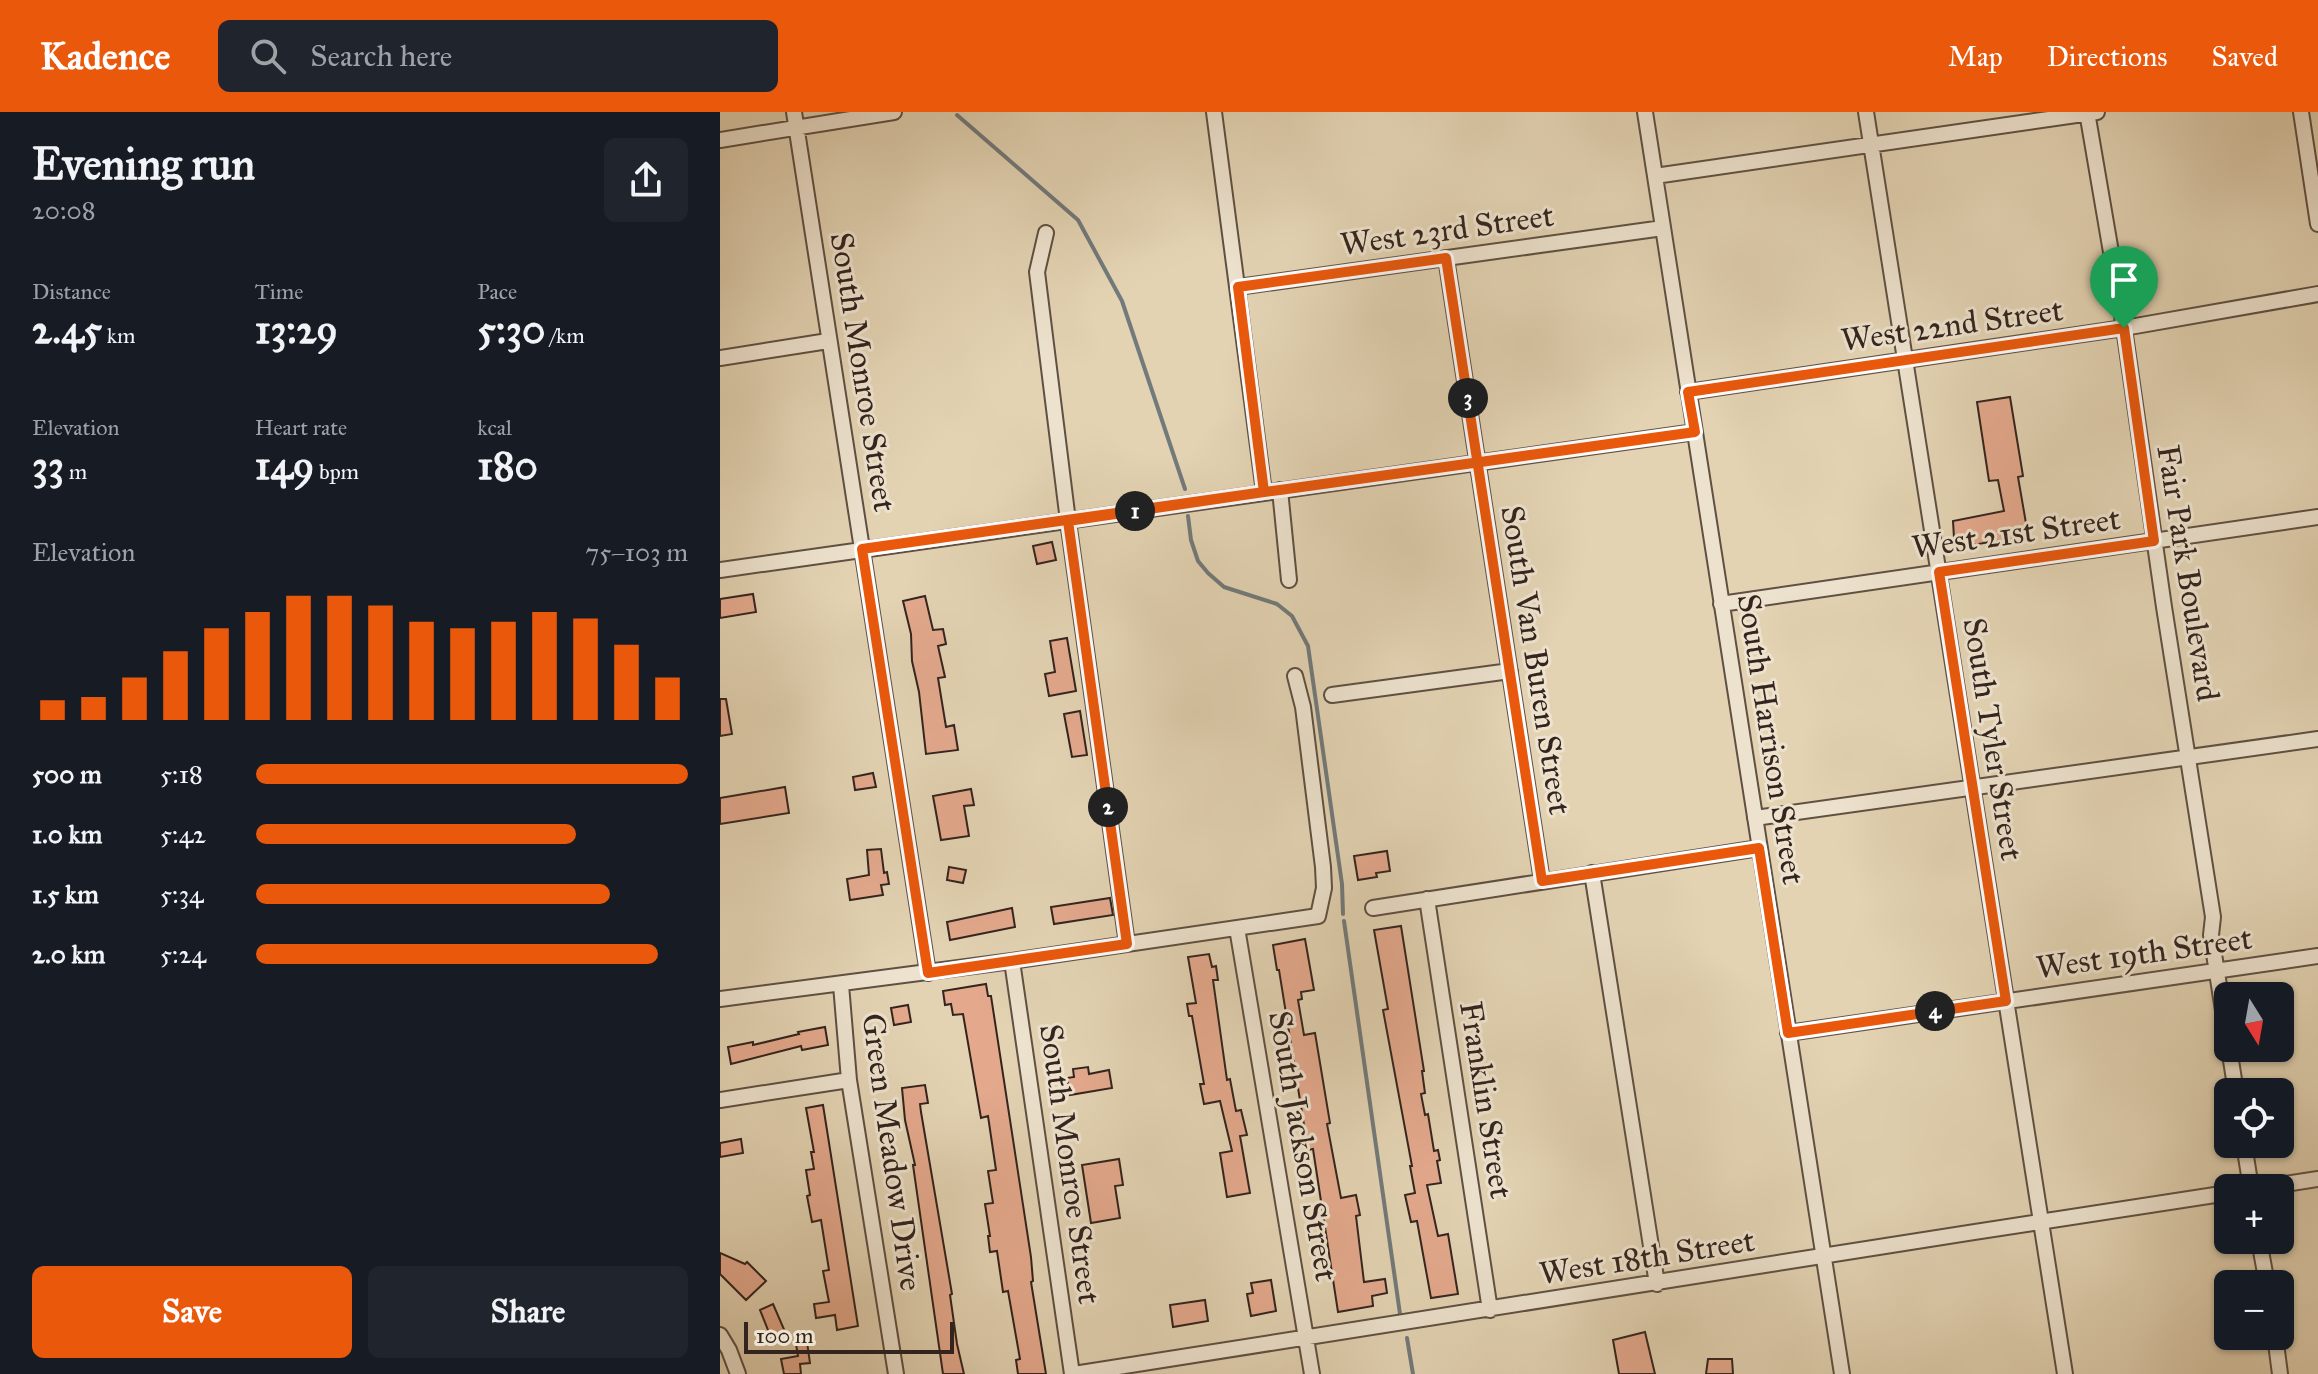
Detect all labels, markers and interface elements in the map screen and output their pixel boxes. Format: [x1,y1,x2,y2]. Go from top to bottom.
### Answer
search box [218,20,778,92]
text: Kadence [40,33,170,79]
icon: search [246,34,290,78]
text: Search here [310,38,452,74]
text: Map [1948,39,2003,74]
text: Directions [2047,39,2168,74]
text: Saved [2212,39,2278,74]
text: Evening run [32,137,255,191]
button: share [604,138,688,222]
text: 20:08 [32,194,95,226]
street label: West 23rd Street [1338,196,1556,264]
street label: South Monroe Street [822,230,904,514]
pin [2090,246,2158,328]
icon: arrive [2102,258,2146,302]
text: Distance [32,278,111,305]
text: Time [255,278,303,305]
text: Pace [477,278,517,305]
street label: West 22nd Street [1839,290,2065,360]
text: 2.45 [32,305,102,354]
text: 13:29 [255,305,338,354]
text: 5:30 [477,305,545,354]
text: km [102,322,136,349]
text: /km [545,322,585,349]
pin: 3 [1448,378,1488,418]
text: 3 [1464,384,1472,411]
text: Elevation [32,414,119,441]
text: Heart rate [255,414,347,441]
text: kcal [477,414,512,441]
text: 33 [32,441,64,490]
text: 149 [255,441,314,490]
text: 180 [477,441,538,490]
street label: Fair Park Boulevard [2148,442,2228,704]
text: m [64,458,87,485]
text: bpm [314,458,359,485]
pin: 1 [1115,491,1155,531]
text: 1 [1131,497,1139,524]
street label: West 21st Street [1909,499,2123,567]
street label: South Van Buren Street [1492,503,1580,817]
text: Elevation [32,536,135,568]
text: 75–103 m [585,536,688,568]
street label: South Harrison Street [1729,591,1813,887]
street label: South Tyler Street [1955,615,2031,863]
text: 500 m [32,758,102,790]
text: 5:18 [160,758,203,790]
pin: 2 [1088,787,1128,827]
text: 2 [1103,793,1113,820]
text: 1.0 km [32,818,102,850]
text: 5:42 [160,818,206,850]
text: 1.5 km [32,878,99,910]
text: 5:34 [160,878,204,910]
street label: West 19th Street [2034,919,2254,987]
text: 2.0 km [32,938,105,970]
text: 5:24 [160,938,206,970]
north arrow [2214,982,2294,1062]
map controls [2214,982,2294,1350]
pin: 4 [1915,991,1955,1031]
text: 4 [1929,997,1941,1024]
street label: Franklin Street [1451,999,1521,1201]
street label: South Jackson Street [1260,1008,1346,1284]
street label: Green Meadow Drive [853,1011,931,1293]
street label: South Monroe Street [1031,1022,1109,1306]
button: locate [2214,1078,2294,1158]
button: + [2214,1174,2294,1254]
street label: West 18th Street [1537,1221,1757,1293]
button: Save [32,1266,352,1358]
button: Share [368,1266,688,1358]
button: − [2214,1270,2294,1350]
scale bar [744,1318,954,1354]
text: 100 m [756,1322,813,1349]

